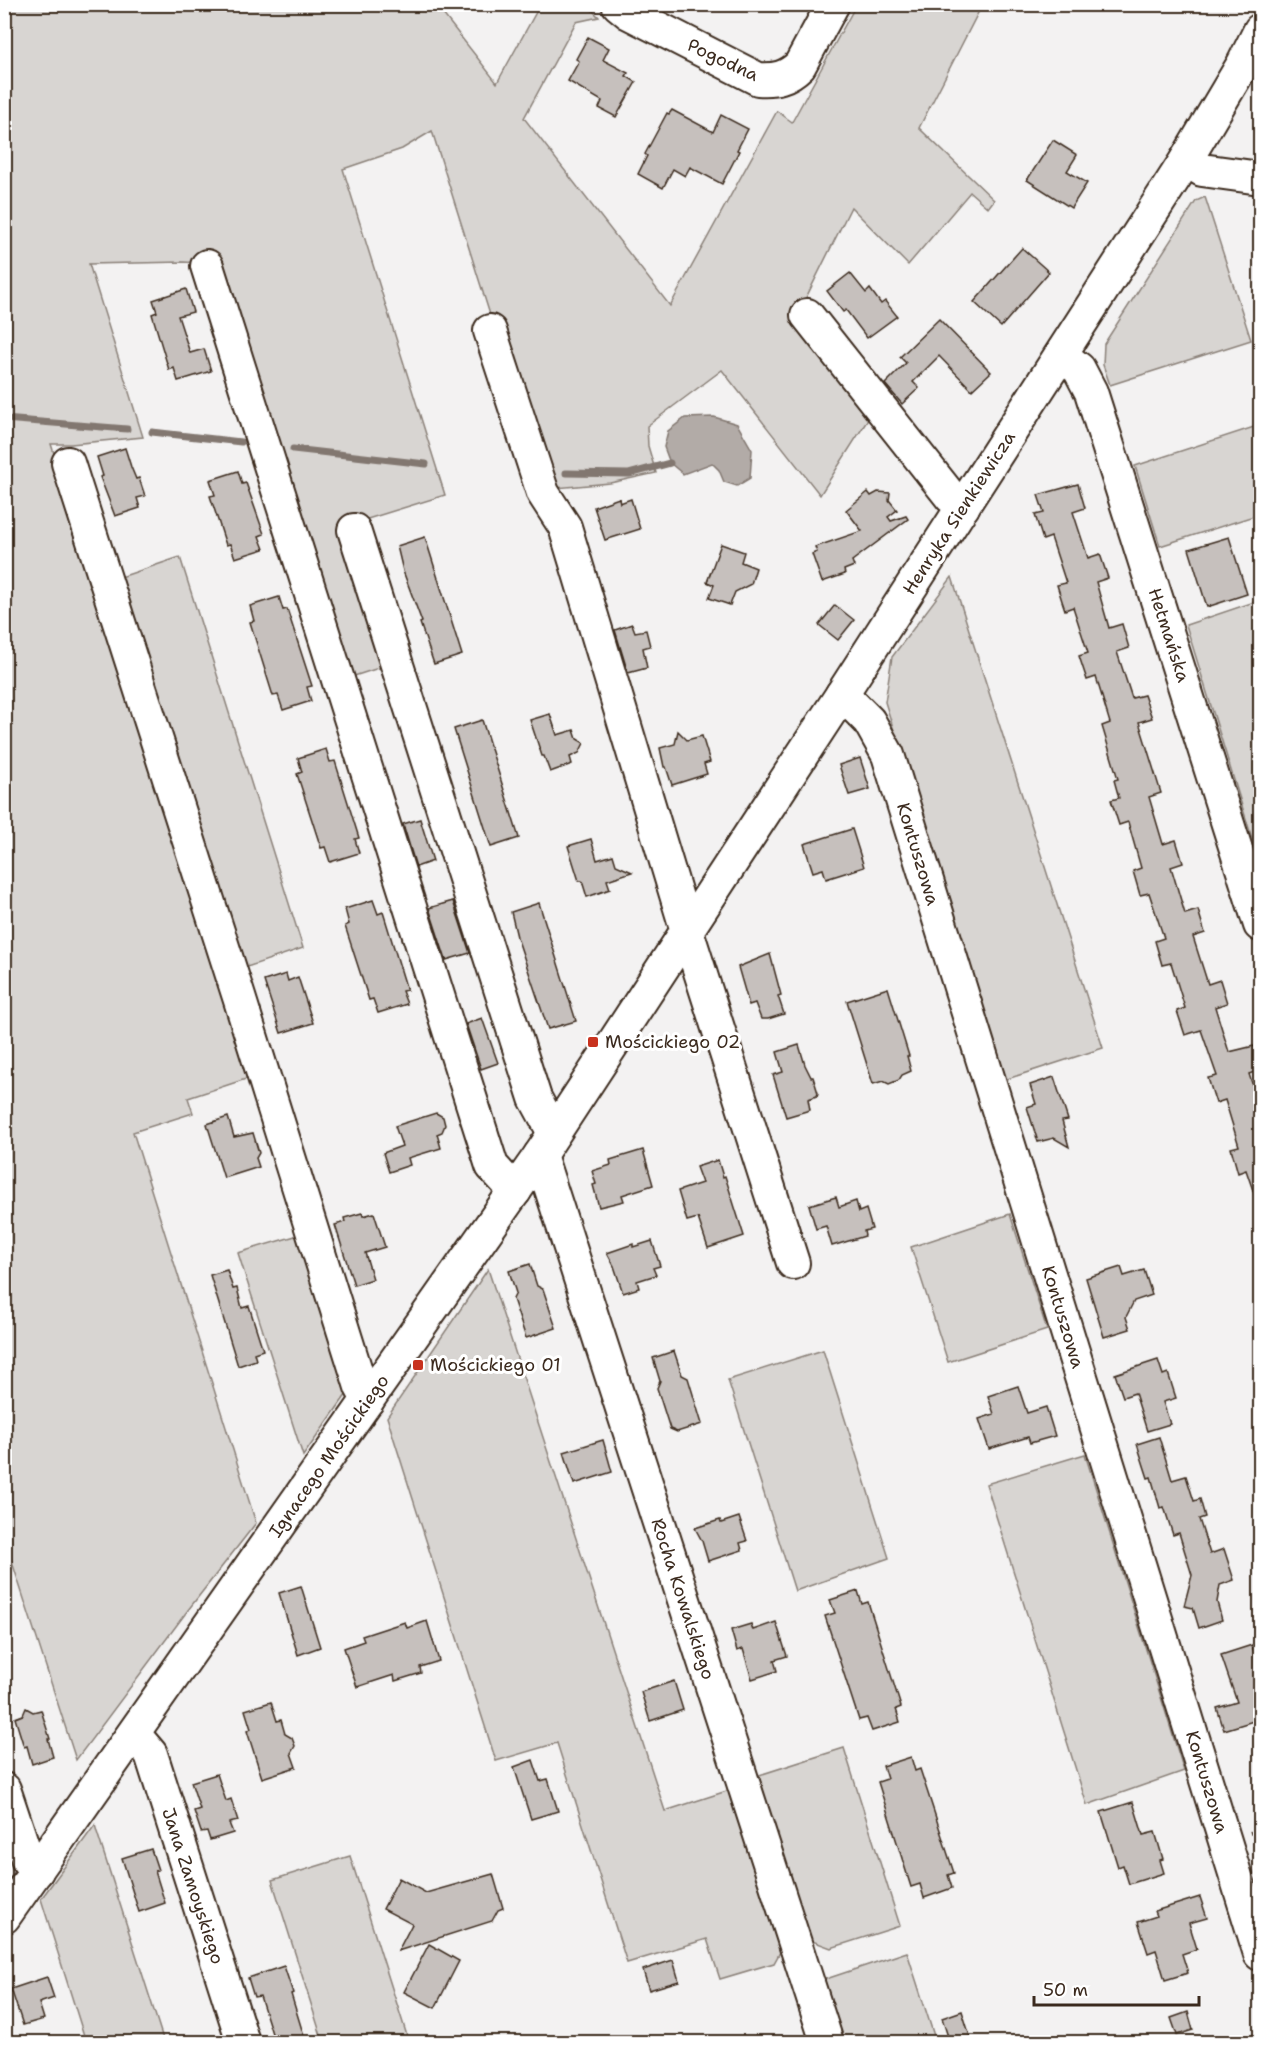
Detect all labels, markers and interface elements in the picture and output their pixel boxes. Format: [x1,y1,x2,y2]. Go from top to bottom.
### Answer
street label: Pogodna [683,33,763,87]
street label: Henryka Sienkiewicza [897,427,1021,599]
street label: Hetmańska [1142,585,1196,685]
street label: Kontuszowa [891,800,945,908]
place label: Mościckiego 02 [605,1030,740,1054]
marker: Mościckiego 02 [586,1035,600,1049]
street label: Kontuszowa [1036,1263,1090,1371]
place label: Mościckiego 01 [430,1353,561,1377]
marker: Mościckiego 01 [411,1358,425,1372]
street label: Ignacego Mościckiego [264,1370,394,1542]
street label: Rocha Kowalskiego [646,1515,720,1683]
street label: Kontuszowa [1180,1728,1234,1836]
street label: Jana Zamoyskiego [156,1805,230,1967]
scale bar [1034,1969,1199,2007]
text: 50 m [1043,1978,1088,2002]

